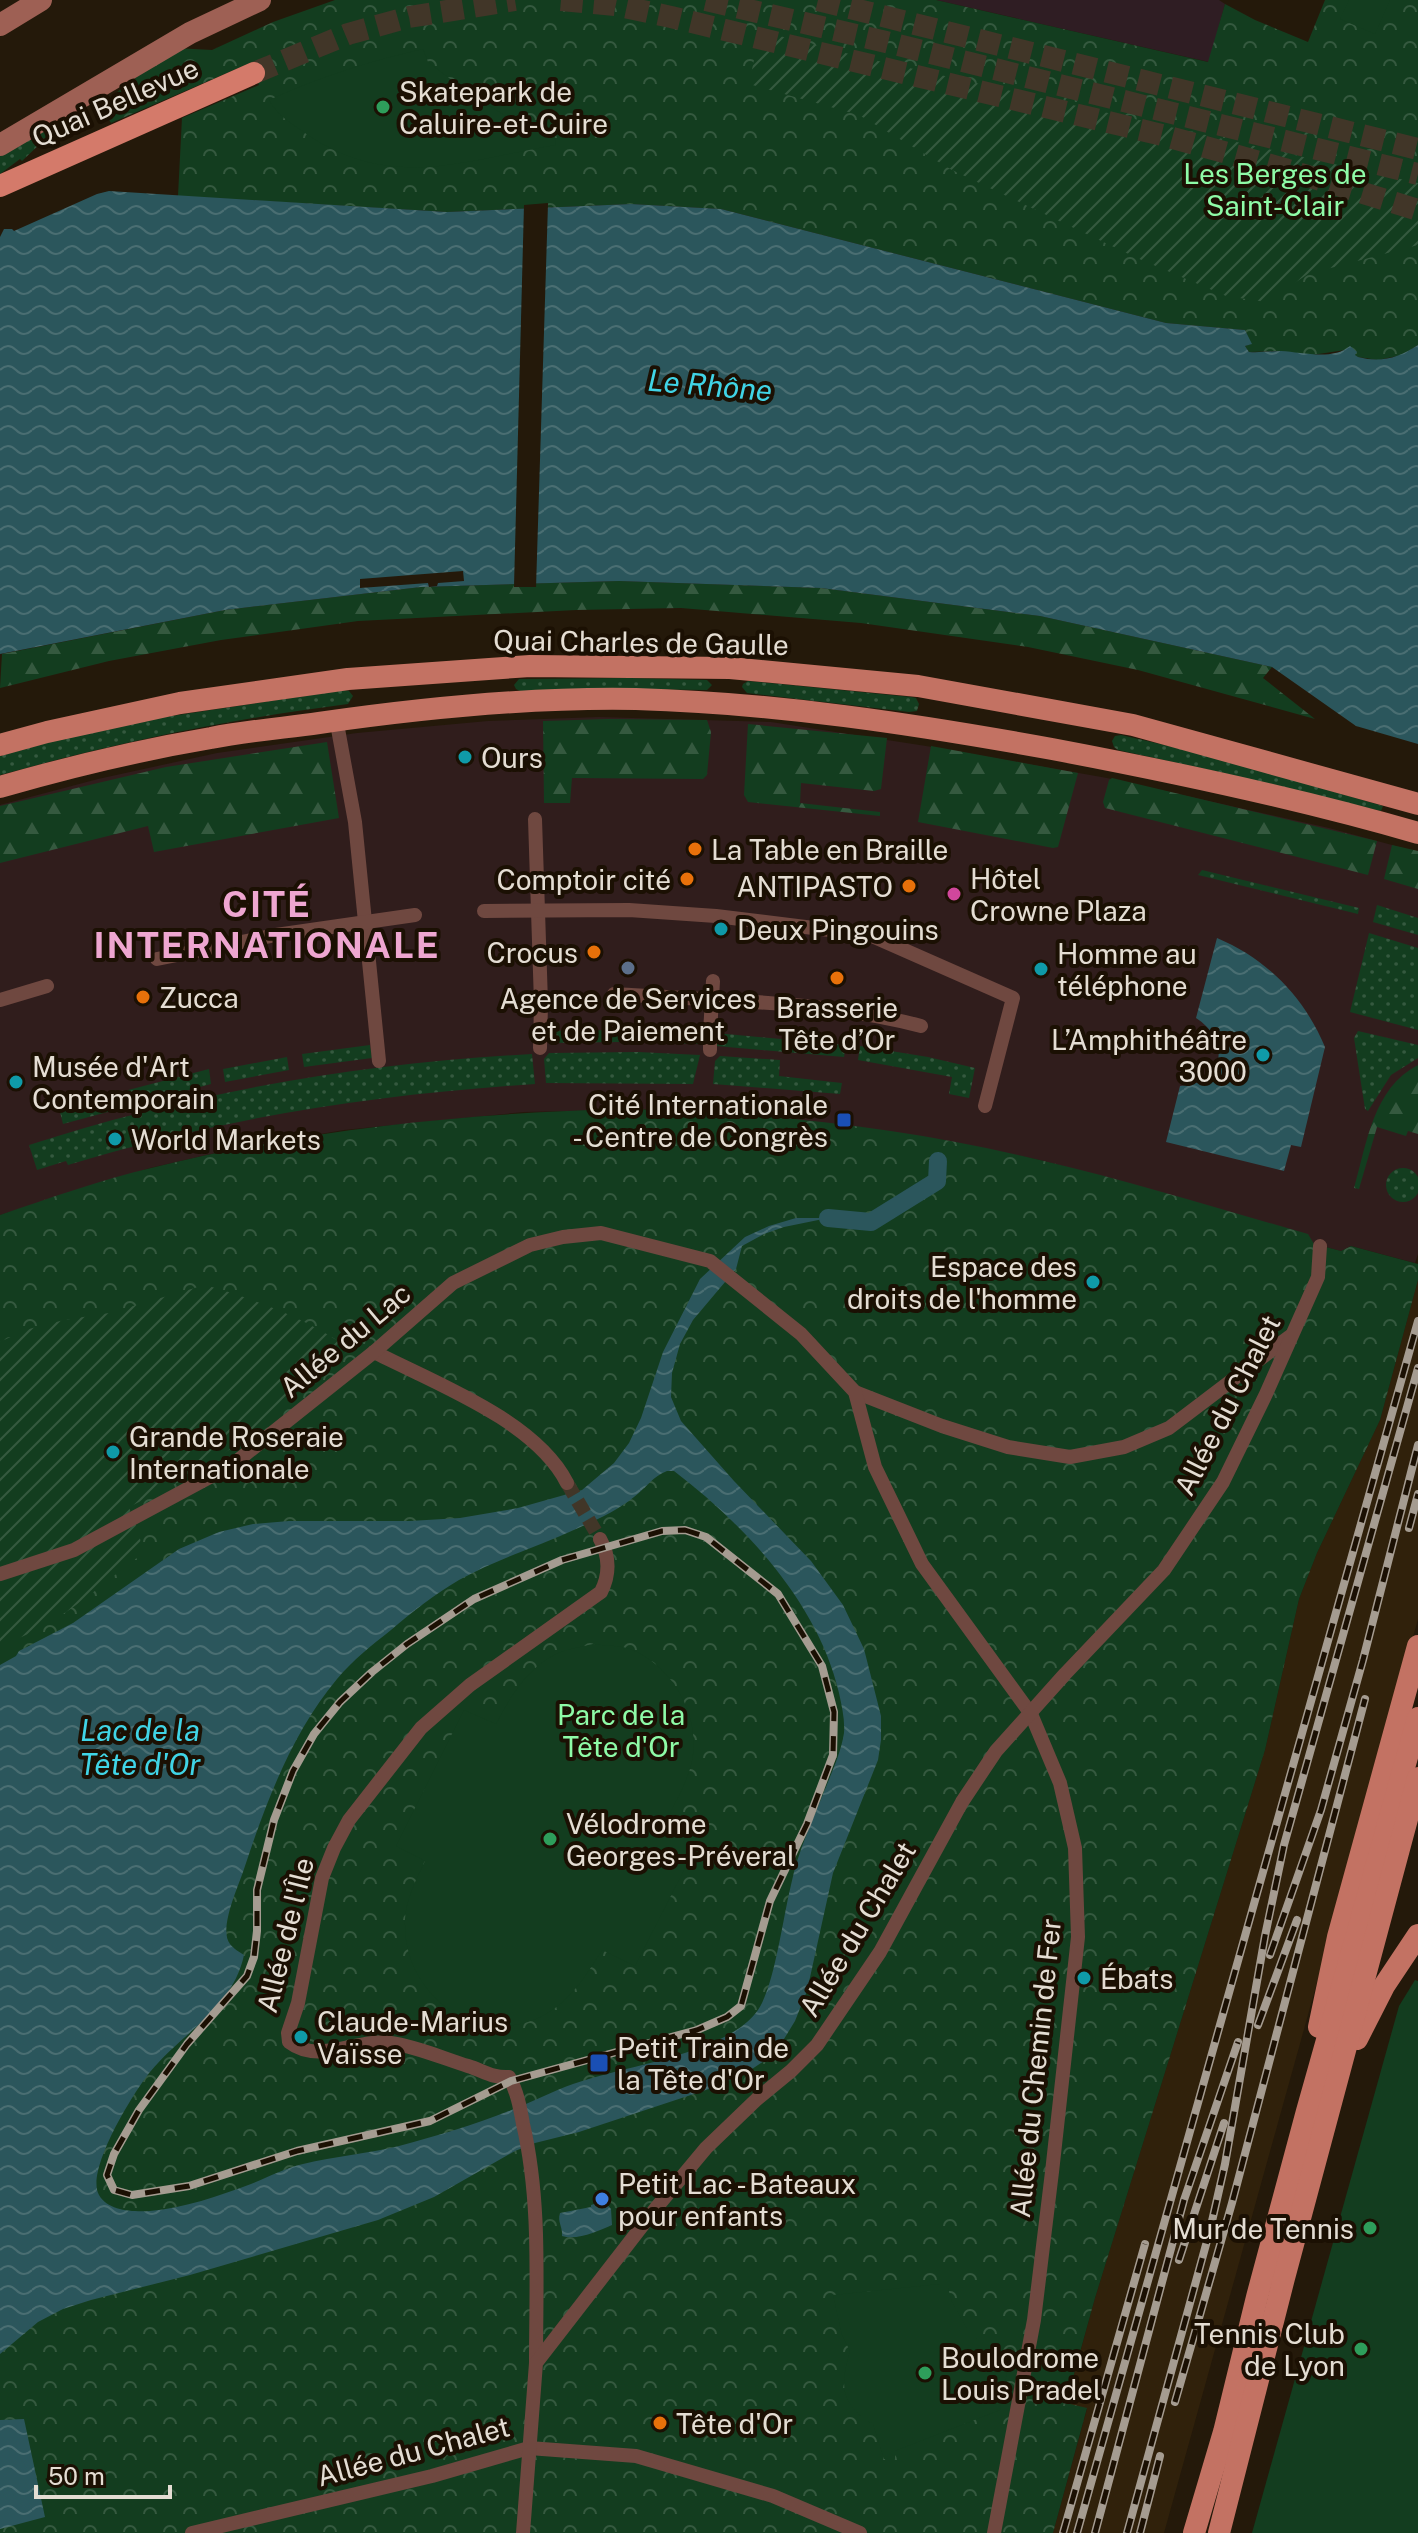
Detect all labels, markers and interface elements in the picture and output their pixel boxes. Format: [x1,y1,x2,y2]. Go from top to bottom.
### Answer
street label: Quai Bellevue [27,51,203,153]
place label: Skatepark de Caluire-et-Cuire [399,75,608,140]
marker: Skatepark de Caluire-et-Cuire [374,98,392,116]
park label: Les Berges de Saint-Clair [1183,157,1367,222]
water label: Le Rhône [646,362,774,408]
street label: Quai Charles de Gaulle [493,623,789,661]
place label: Ours [481,741,543,774]
marker: Ours [456,748,474,766]
place label: La Table en Braille [711,833,948,866]
marker: La Table en Braille [686,840,704,858]
place label: Hôtel Crowne Plaza [970,862,1147,927]
place label: Comptoir cité [496,863,671,896]
marker: Comptoir cité [678,870,696,888]
place label: ANTIPASTO [737,870,893,903]
marker: ANTIPASTO [900,877,918,895]
district label: CITÉ INTERNATIONALE [93,883,441,966]
marker: Hôtel Crowne Plaza [945,885,963,903]
place label: Deux Pingouins [737,913,939,946]
marker: Deux Pingouins [712,920,730,938]
place label: Crocus [487,936,578,969]
place label: Homme au téléphone [1057,937,1197,1002]
marker: Crocus [585,943,603,961]
marker: Agence de Services et de Paiement [619,959,637,977]
marker: Homme au téléphone [1032,960,1050,978]
marker: Brasserie Tête d’Or [828,969,846,987]
place label: Zucca [159,981,239,1014]
place label: Agence de Services et de Paiement [500,982,756,1047]
marker: Zucca [134,988,152,1006]
place label: Brasserie Tête d’Or [776,991,898,1056]
place label: L’Amphithéâtre 3000 [1051,1023,1247,1088]
marker: L’Amphithéâtre 3000 [1254,1046,1272,1064]
place label: Musée d'Art Contemporain [32,1050,215,1115]
marker: Musée d'Art Contemporain [7,1073,25,1091]
place label: Cité Internationale - Centre de Congrès [572,1088,828,1153]
marker: Cité Internationale - Centre de Congrès [835,1111,853,1129]
place label: World Markets [131,1123,321,1156]
marker: World Markets [106,1130,124,1148]
place label: Espace des droits de l'homme [847,1250,1077,1315]
marker: Espace des droits de l'homme [1084,1273,1102,1291]
street label: Allée du Lac [273,1276,417,1404]
street label: Allée du Chalet [1167,1309,1287,1501]
place label: Grande Roseraie Internationale [129,1420,344,1485]
marker: Grande Roseraie Internationale [104,1443,122,1461]
park label: Parc de la Tête d'Or [557,1698,685,1763]
water label: Lac de la Tête d'Or [79,1712,201,1782]
place label: Vélodrome Georges-Préveral [566,1807,795,1872]
marker: Vélodrome Georges-Préveral [541,1830,559,1848]
street label: Allée du Chalet [792,1836,922,2022]
street label: Allée de l'Île [250,1854,320,2016]
street label: Allée du Chemin de Fer [1003,1917,1067,2219]
place label: Ébats [1100,1962,1173,1995]
marker: Ébats [1075,1969,1093,1987]
place label: Claude-Marius Vaïsse [317,2005,508,2070]
marker: Claude-Marius Vaïsse [292,2028,310,2046]
place label: Petit Train de la Tête d'Or [617,2031,789,2096]
marker: Petit Train de la Tête d'Or [588,2052,610,2074]
place label: Petit Lac - Bateaux pour enfants [618,2167,856,2232]
marker: Petit Lac - Bateaux pour enfants [593,2190,611,2208]
place label: Mur de Tennis [1172,2212,1354,2245]
marker: Mur de Tennis [1361,2219,1379,2237]
place label: Tennis Club de Lyon [1194,2317,1345,2382]
marker: Tennis Club de Lyon [1352,2340,1370,2358]
place label: Boulodrome Louis Pradel [941,2341,1101,2406]
marker: Boulodrome Louis Pradel [916,2364,934,2382]
place label: Tête d'Or [676,2407,793,2440]
street label: Allée du Chalet [313,2409,513,2493]
marker: Tête d'Or [651,2414,669,2432]
scale bar [36,2449,170,2499]
text: 50 m [48,2462,105,2490]

